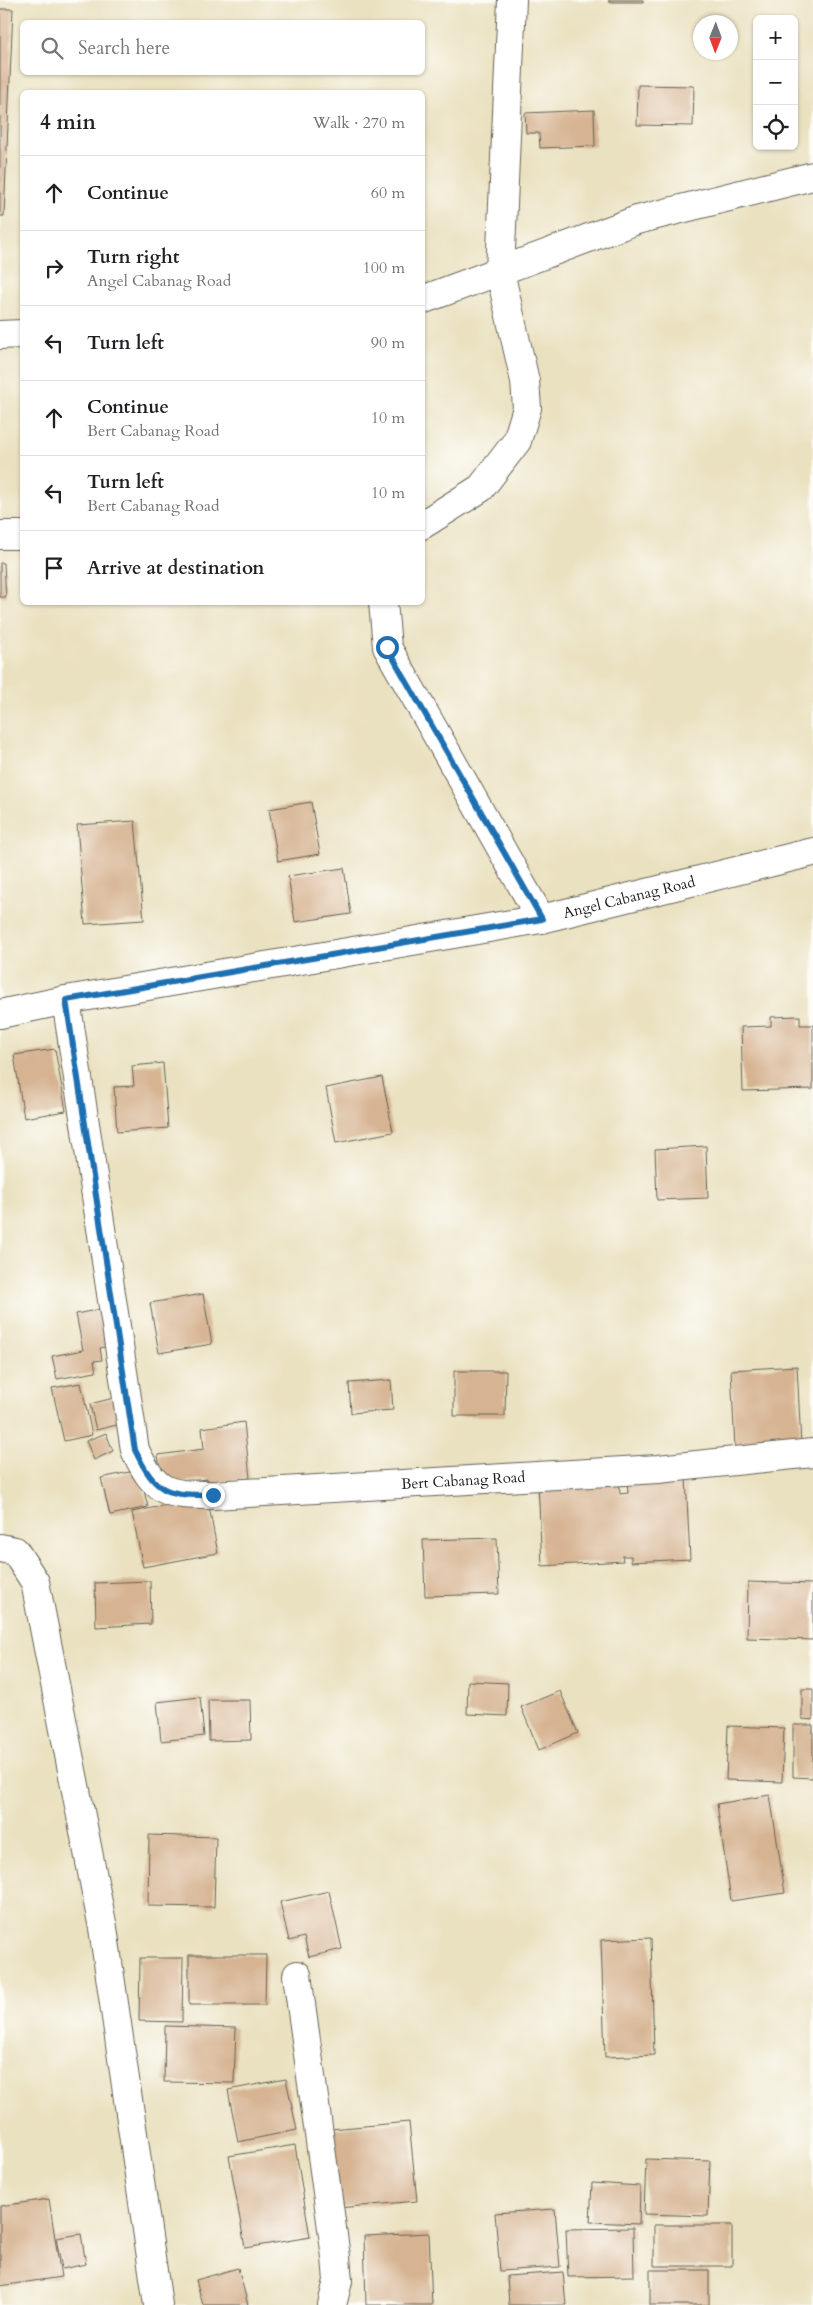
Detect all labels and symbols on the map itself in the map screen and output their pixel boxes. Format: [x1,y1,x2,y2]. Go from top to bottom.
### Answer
north arrow [693,15,738,60]
route start [376,636,399,659]
street label: Angel Cabanag Road [561,871,697,923]
street label: Bert Cabanag Road [401,1467,526,1494]
route end [202,1484,225,1507]

